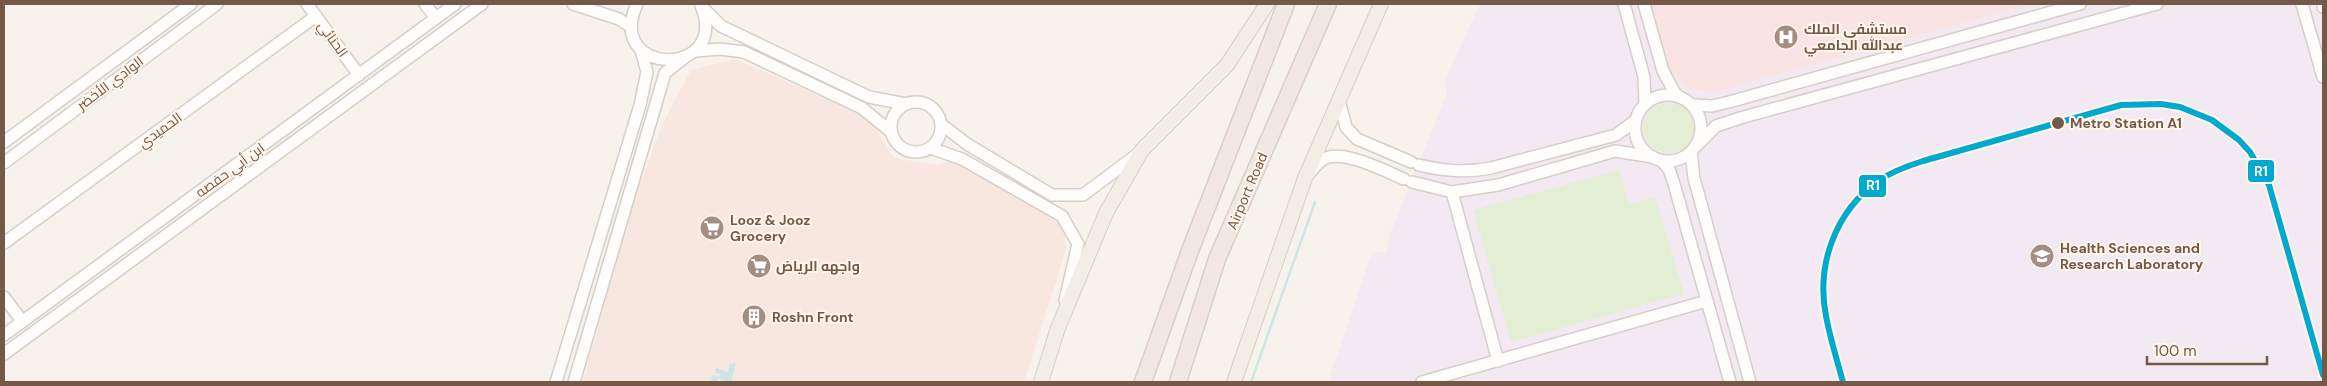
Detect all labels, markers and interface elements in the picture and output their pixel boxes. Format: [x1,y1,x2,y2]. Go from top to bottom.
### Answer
street label: الحنائي [311,17,352,62]
place label: مستشفى الملك عبدالله الجامعي [1804,20,1907,57]
hospital icon: مستشفى الملك عبدالله الجامعي [1773,24,1799,50]
street label: الوادي الأخضر [72,52,149,117]
street label: الحميدي [135,108,187,154]
place label: Metro Station A1 [2070,114,2182,132]
marker: Metro Station A1 [2050,115,2066,131]
street label: ابن أبي حفصه [192,139,270,204]
street label: Airport Road [1223,150,1271,232]
line badge: R1 [2247,159,2275,183]
text: R1 [2254,162,2268,180]
line badge: R1 [1858,174,1887,198]
text: R1 [1866,176,1880,194]
place label: Looz & Jooz Grocery [730,211,811,245]
supermarket icon: Looz & Jooz Grocery [699,215,725,241]
place label: Health Sciences and Research Laboratory [2060,239,2204,273]
school or university icon: Health Sciences and Research Laboratory [2029,243,2055,269]
supermarket icon: واجهه الرياض [746,253,772,279]
place label: واجهه الرياض [776,257,860,275]
building icon: Roshn Front [741,304,767,330]
place label: Roshn Front [772,308,854,326]
scale bar [2147,334,2267,366]
text: 100 m [2154,341,2197,361]

